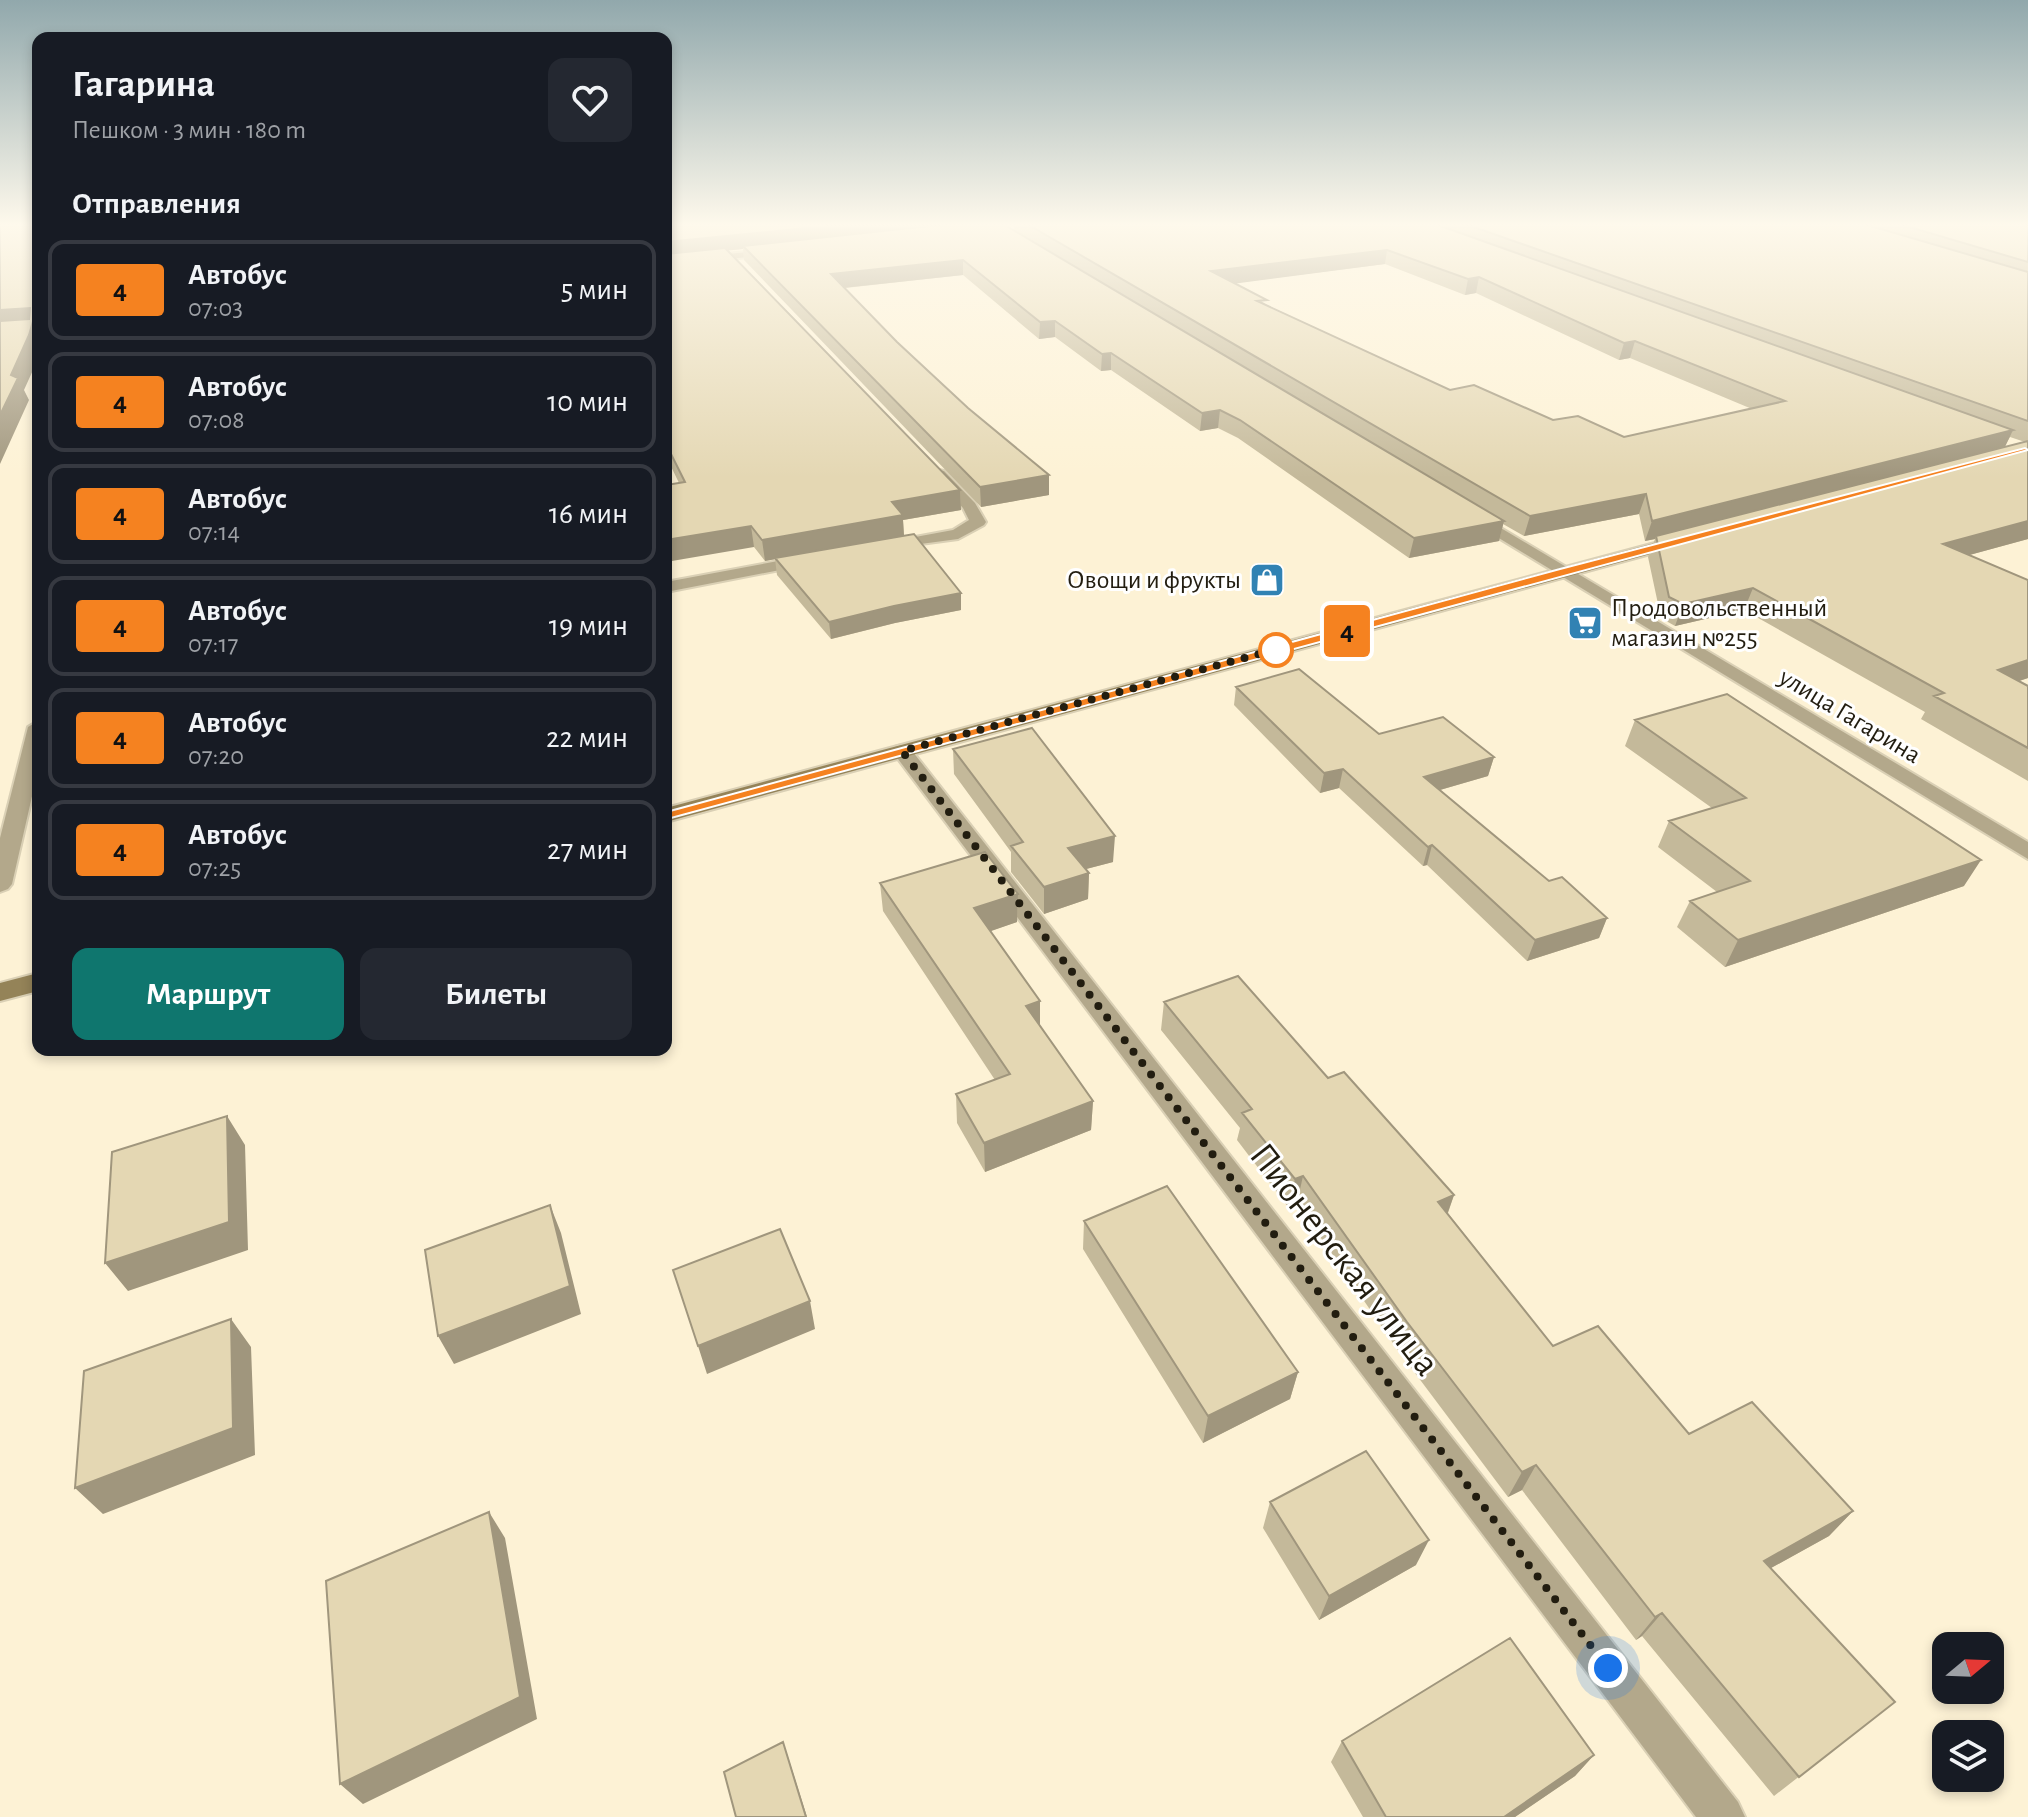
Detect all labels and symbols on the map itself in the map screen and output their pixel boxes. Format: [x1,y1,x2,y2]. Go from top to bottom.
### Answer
shop icon: Овощи и фрукты [1248,561,1286,599]
place label: Овощи и фрукты [1067,567,1241,593]
place label: Продовольственный магазин №255 [1611,595,1827,651]
supermarket icon: Продовольственный магазин №255 [1566,604,1604,642]
line badge: 4 [1321,605,1373,657]
unlabelled marker [1259,633,1293,667]
street label: улица Гагарина [1774,663,1925,768]
street label: Пионерская улица [1242,1137,1446,1383]
north arrow [1932,1632,2004,1704]
your location [1588,1648,1628,1688]

